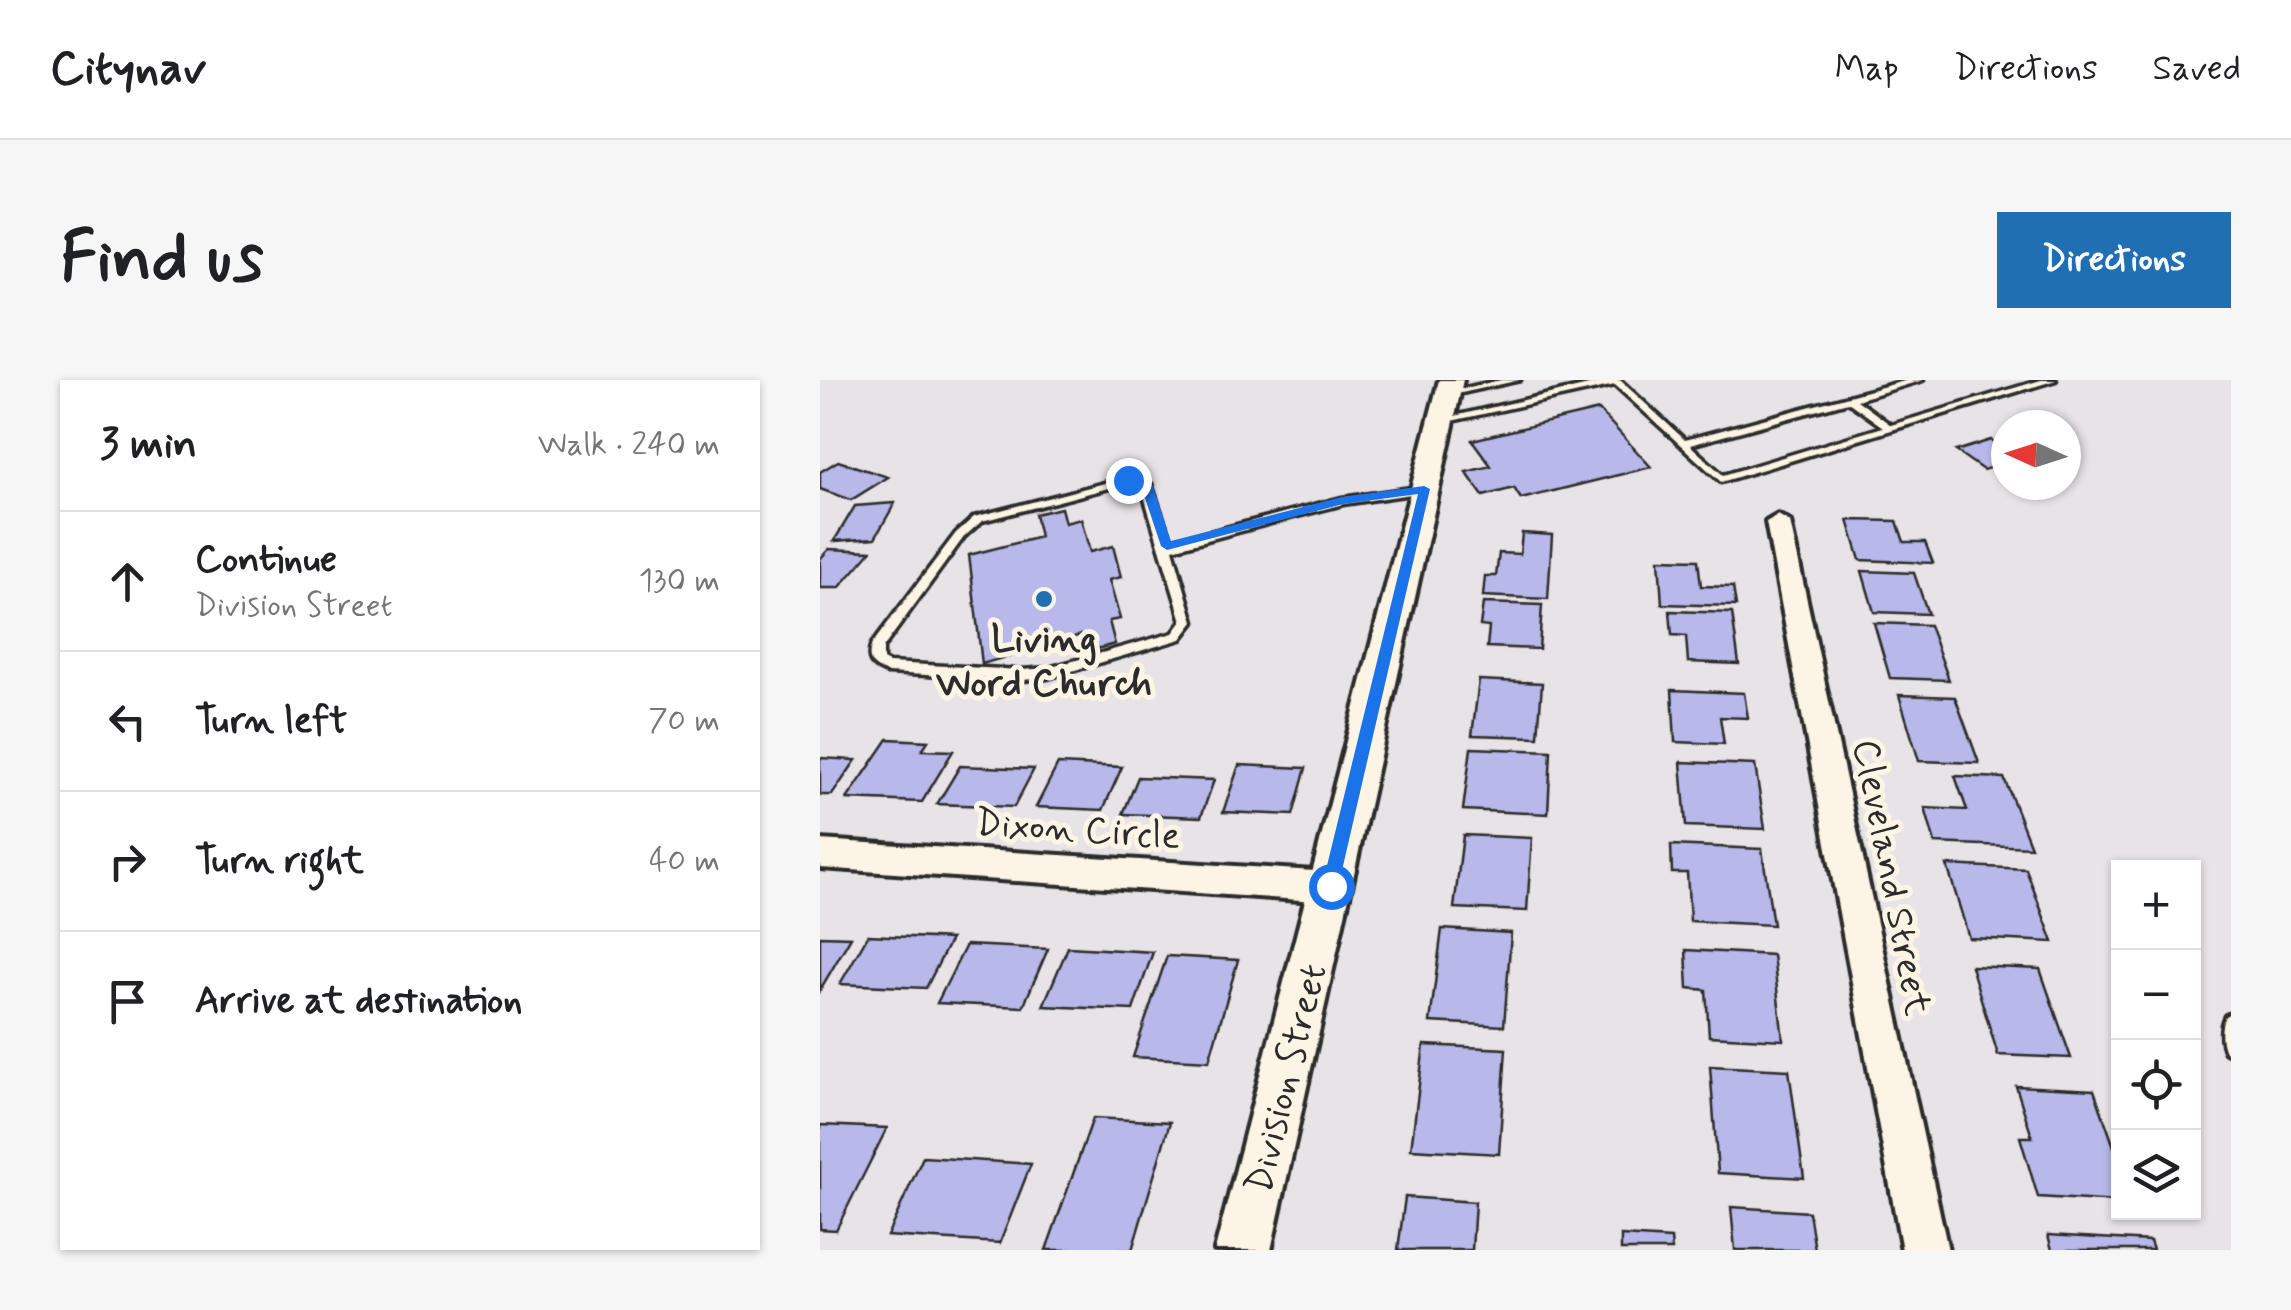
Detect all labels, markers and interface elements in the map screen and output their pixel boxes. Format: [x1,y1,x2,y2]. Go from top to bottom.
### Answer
text: Citynav [50,38,206,101]
text: Map [1835,46,1899,92]
text: Directions [1954,46,2098,92]
text: Saved [2153,46,2241,92]
button: Directions [1997,212,2231,308]
text: Find us [60,214,264,306]
north arrow [1991,410,2081,500]
text: 3 min [100,418,197,473]
text: Walk · 240 m [538,424,720,466]
route end [1106,458,1152,504]
text: Continue [195,536,337,585]
icon: ahead [100,554,155,609]
text: 130 m [639,560,720,602]
text: Division Street [195,585,392,627]
marker: Living Word Church [1033,588,1055,610]
place label: Living Word Church [936,616,1152,709]
icon: left [100,694,155,749]
text: Turn left [195,697,347,746]
text: 70 m [648,700,720,742]
street label: Cleveland Street [1840,735,1941,1020]
street label: Dixon Circle [974,799,1182,862]
icon: right [100,834,155,889]
text: Turn right [195,837,364,886]
text: 40 m [649,840,720,882]
map controls [2111,860,2201,1220]
button: + [2111,860,2201,950]
route start [1309,864,1355,910]
button: − [2111,950,2201,1040]
street label: Division Street [1235,959,1340,1198]
icon: arrive [100,974,155,1029]
text: Arrive at destination [195,977,522,1026]
button: locate [2111,1040,2201,1130]
button: layers [2111,1130,2201,1220]

